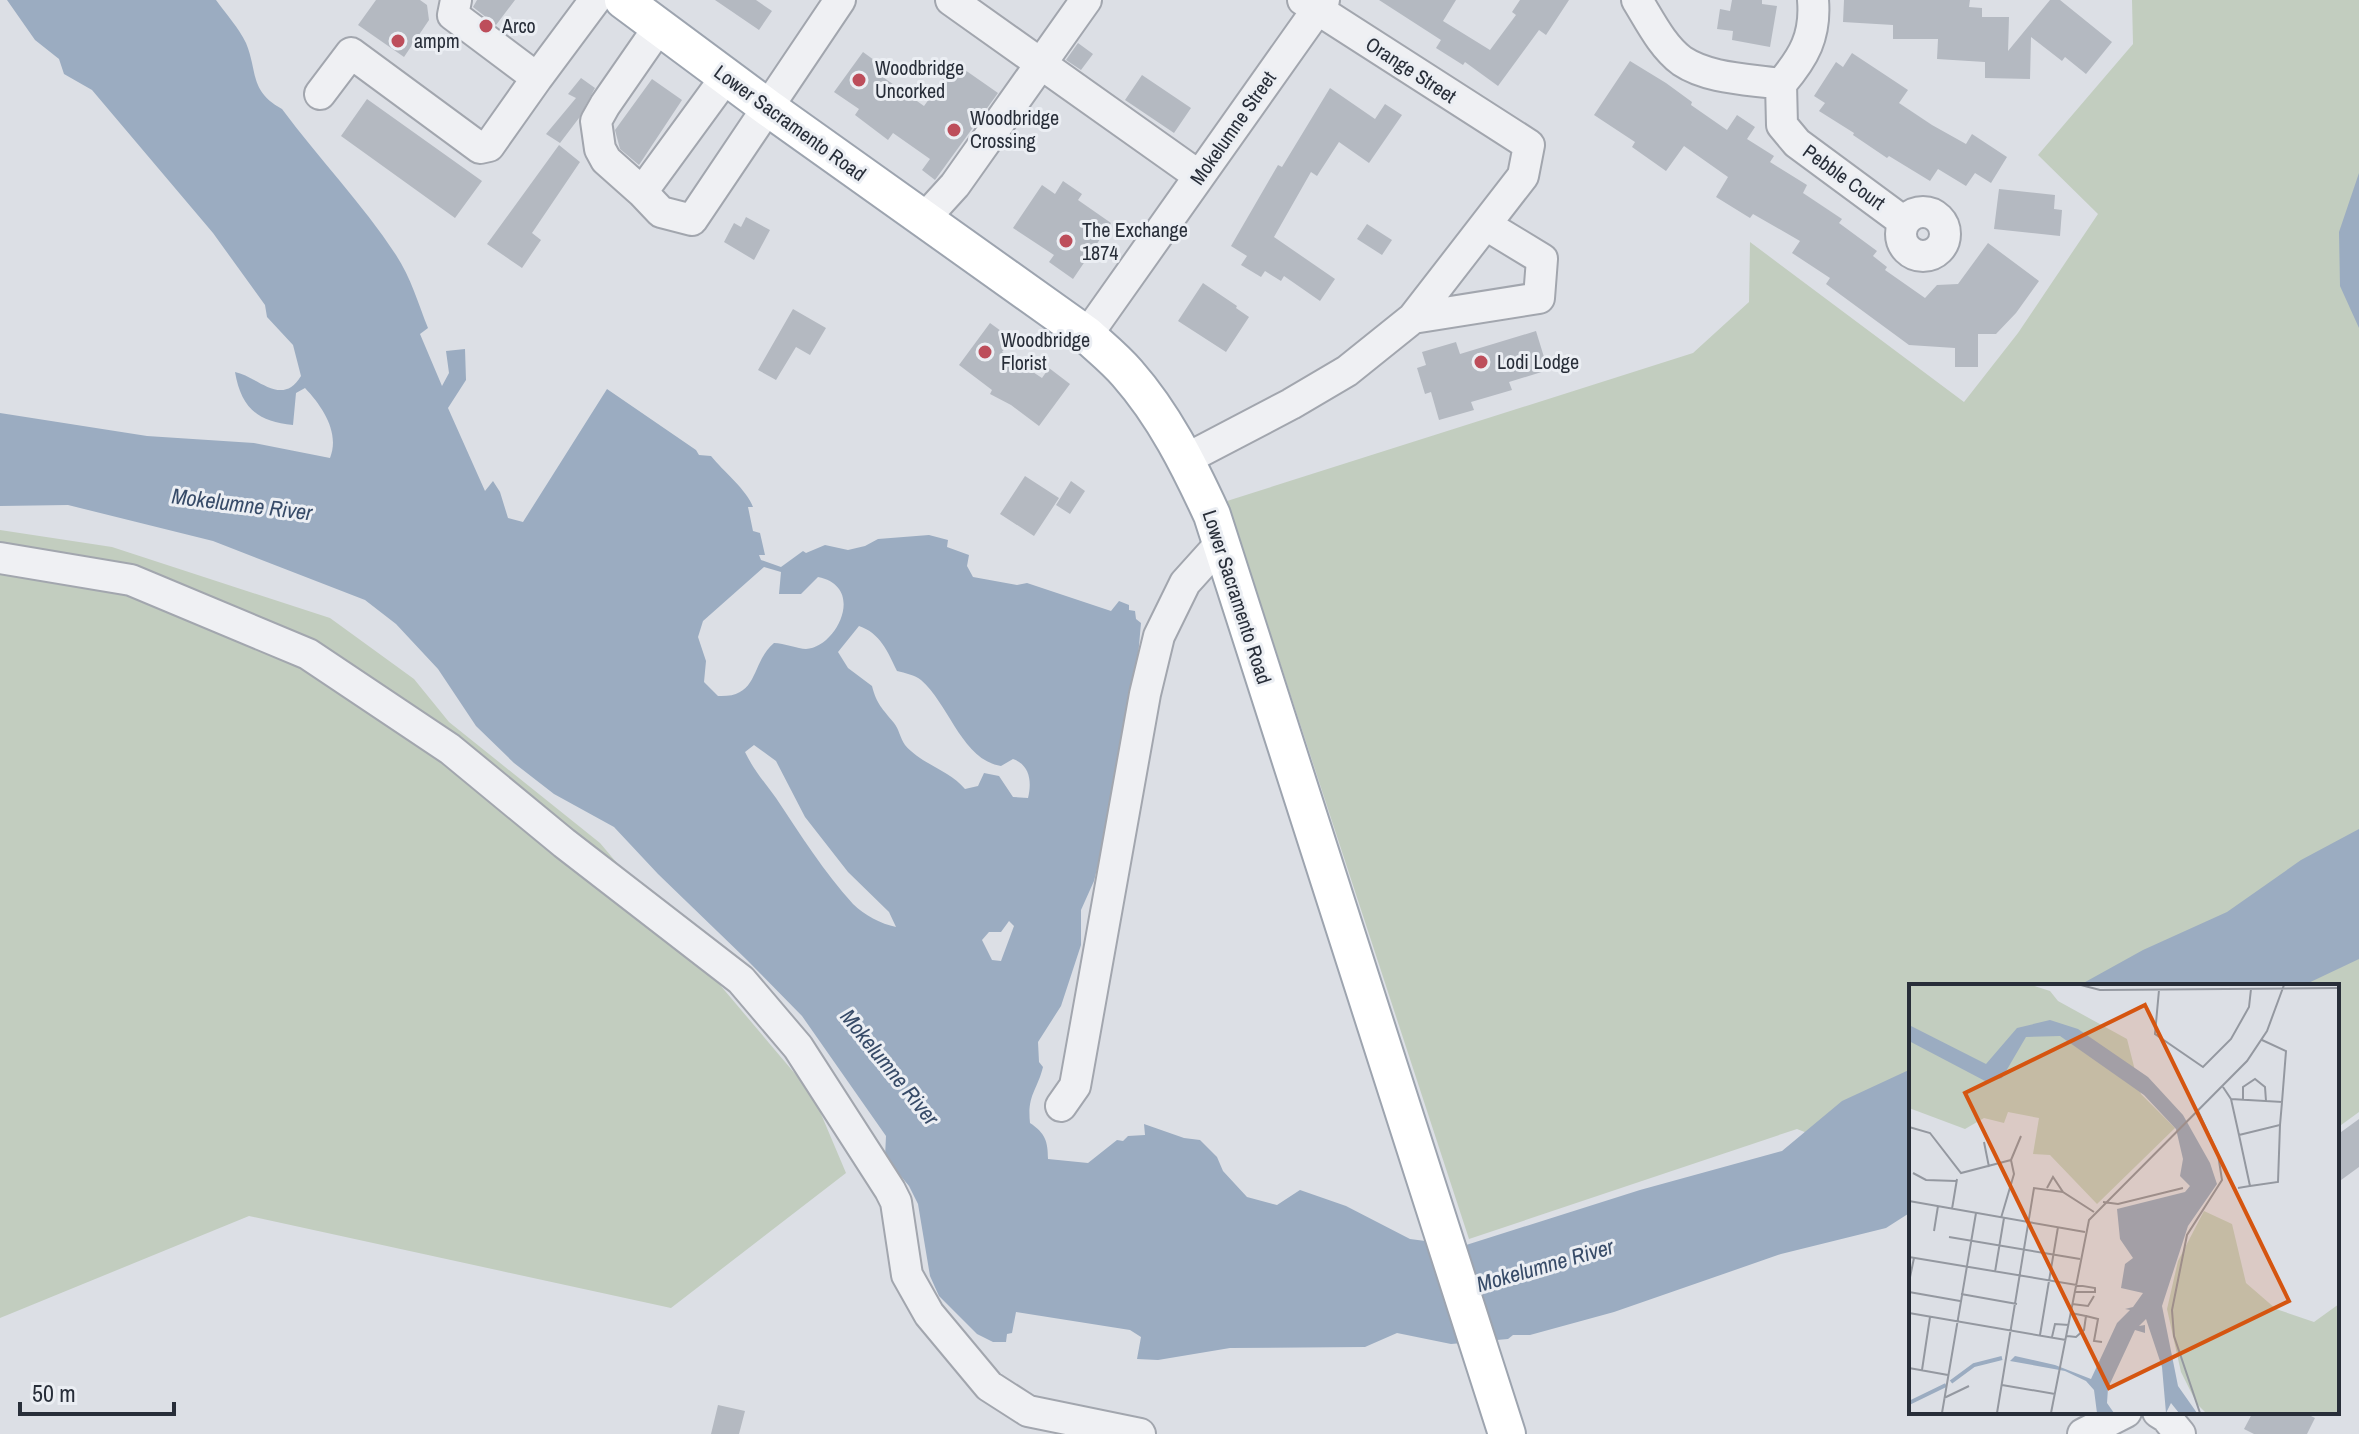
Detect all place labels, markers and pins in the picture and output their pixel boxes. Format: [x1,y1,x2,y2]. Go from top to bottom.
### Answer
place label: Arco [501,12,536,39]
marker: Arco [477,17,495,35]
place label: ampm [414,27,460,54]
marker: ampm [389,32,407,50]
place label: Woodbridge Uncorked [875,54,964,104]
marker: Woodbridge Uncorked [850,71,868,89]
place label: Woodbridge Crossing [970,104,1059,154]
marker: Woodbridge Crossing [945,121,963,139]
place label: The Exchange 1874 [1082,216,1188,266]
marker: The Exchange 1874 [1057,232,1075,250]
place label: Woodbridge Florist [1001,326,1090,376]
marker: Woodbridge Florist [976,343,994,361]
place label: Lodi Lodge [1497,348,1579,375]
marker: Lodi Lodge [1472,353,1490,371]

